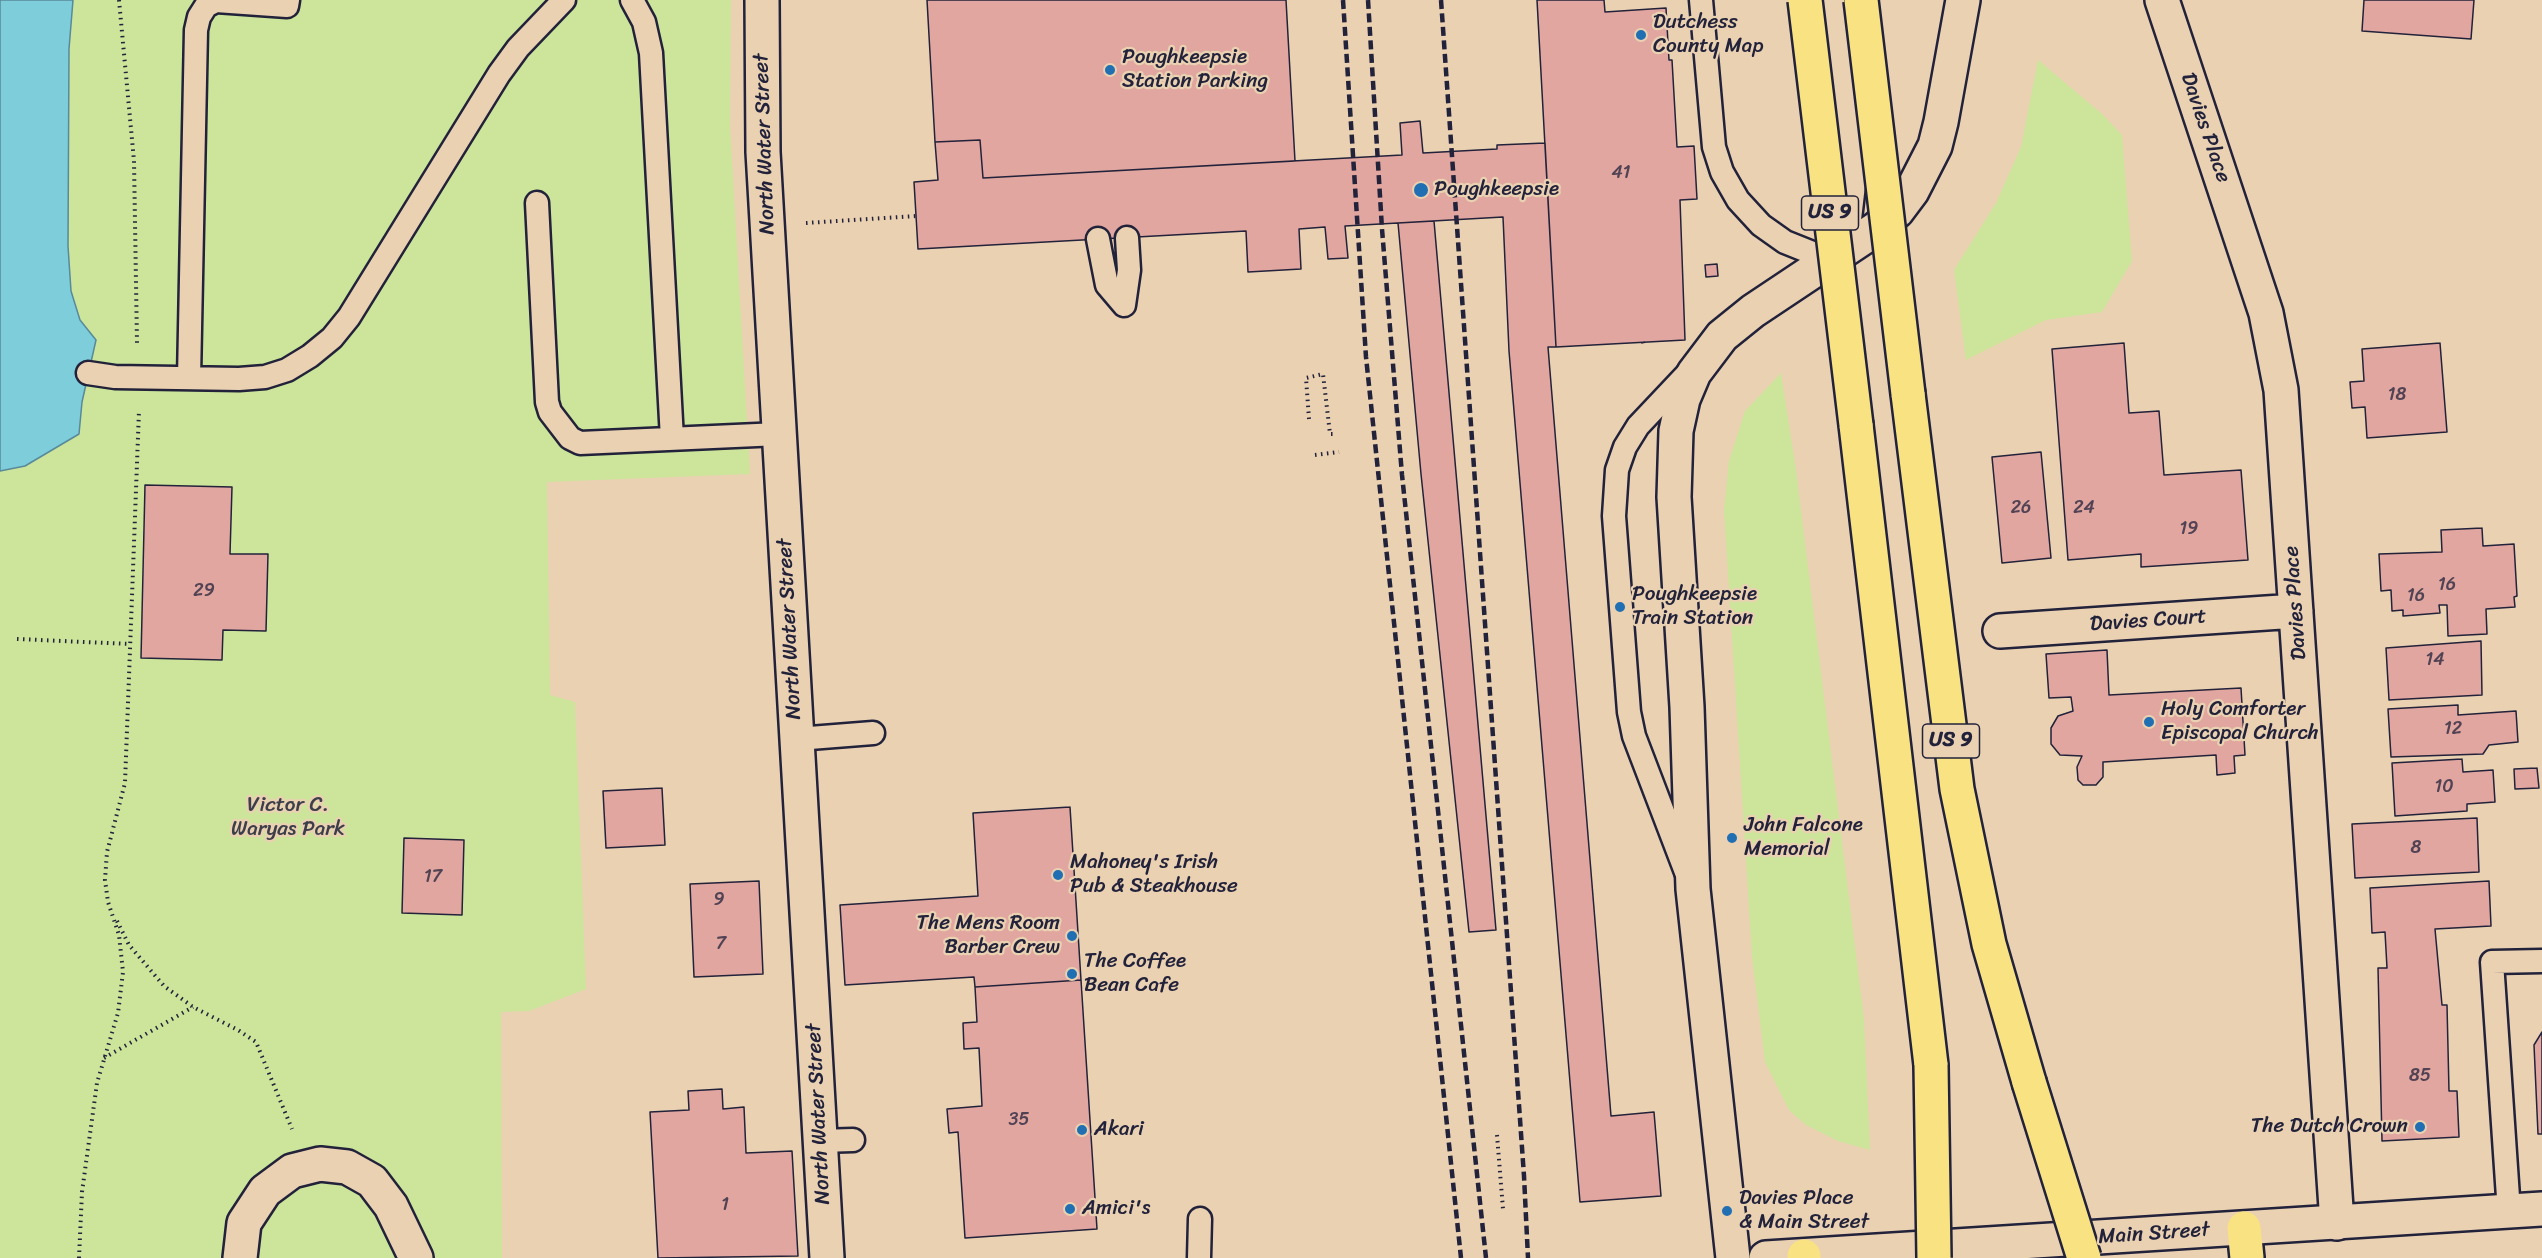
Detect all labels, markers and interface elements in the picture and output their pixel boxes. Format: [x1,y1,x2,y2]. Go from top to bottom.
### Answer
place label: Dutchess County Map [1653,10,1764,60]
marker: Dutchess County Map [1634,28,1648,42]
place label: Poughkeepsie Station Parking [1122,45,1268,95]
street label: North Water Street [749,53,781,235]
marker: Poughkeepsie Station Parking [1103,63,1117,77]
street label: Davies Place [2174,70,2236,186]
house number: 41 [1612,162,1630,184]
place label: Poughkeepsie [1434,177,1559,203]
marker: Poughkeepsie [1412,181,1430,199]
road number: US 9 [1802,196,1858,230]
house number: 18 [2388,384,2406,406]
house number: 26 [2011,497,2031,519]
house number: 24 [2073,497,2095,519]
house number: 19 [2180,518,2198,540]
street label: North Water Street [773,538,807,720]
street label: Davies Place [2279,545,2313,661]
house number: 16 [2438,574,2456,596]
house number: 29 [193,580,215,602]
place label: Poughkeepsie Train Station [1632,582,1757,632]
house number: 16 [2407,585,2425,607]
marker: Poughkeepsie Train Station [1613,600,1627,614]
street label: Davies Court [2089,604,2207,638]
house number: 14 [2426,649,2444,671]
place label: Holy Comforter Episcopal Church [2161,697,2319,747]
marker: Holy Comforter Episcopal Church [2142,715,2156,729]
house number: 12 [2444,718,2462,740]
road number: US 9 [1922,724,1980,758]
house number: 10 [2434,776,2454,798]
park label: Victor C. Waryas Park [231,793,345,843]
place label: John Falcone Memorial [1744,813,1863,863]
marker: John Falcone Memorial [1725,831,1739,845]
house number: 8 [2411,837,2421,859]
place label: Mahoney's Irish Pub & Steakhouse [1070,850,1238,900]
house number: 17 [424,866,442,888]
marker: Mahoney's Irish Pub & Steakhouse [1051,868,1065,882]
house number: 9 [713,889,725,911]
place label: The Mens Room Barber Crew [916,911,1060,961]
marker: The Mens Room Barber Crew [1065,929,1079,943]
house number: 7 [716,933,726,955]
place label: The Coffee Bean Cafe [1084,949,1186,999]
marker: The Coffee Bean Cafe [1065,967,1079,981]
street label: North Water Street [802,1023,836,1205]
house number: 85 [2409,1065,2431,1087]
house number: 35 [1009,1109,1029,1131]
place label: The Dutch Crown [2251,1114,2408,1140]
place label: Akari [1094,1117,1144,1143]
marker: The Dutch Crown [2413,1120,2427,1134]
marker: Akari [1075,1123,1089,1137]
place label: Davies Place & Main Street [1739,1186,1869,1236]
house number: 1 [721,1194,729,1216]
place label: Amici's [1082,1196,1150,1222]
marker: Amici's [1063,1202,1077,1216]
marker: Davies Place & Main Street [1720,1204,1734,1218]
street label: Main Street [2098,1218,2210,1250]

